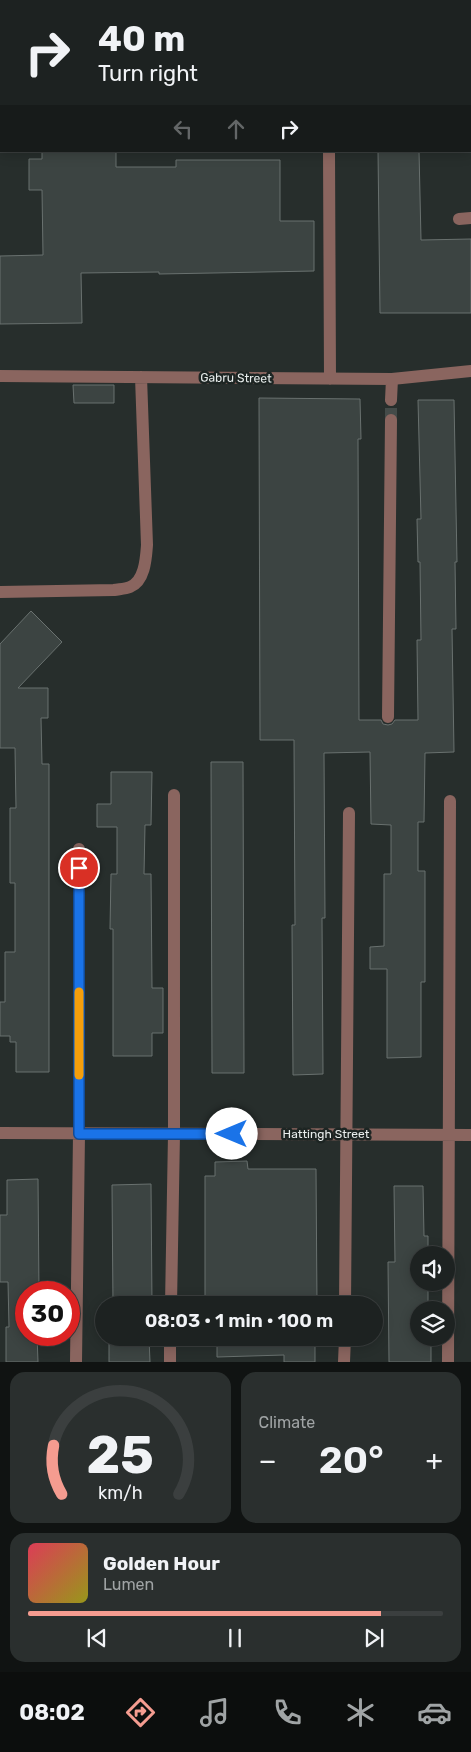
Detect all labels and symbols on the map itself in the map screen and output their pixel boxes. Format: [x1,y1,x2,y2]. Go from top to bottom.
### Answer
street label: Gabru Street [200,370,272,386]
pin [58,847,100,889]
position arrow [205,1107,257,1159]
street label: Hattingh Street [283,1127,370,1141]
speed limit sign: 30 [15,1281,80,1346]

